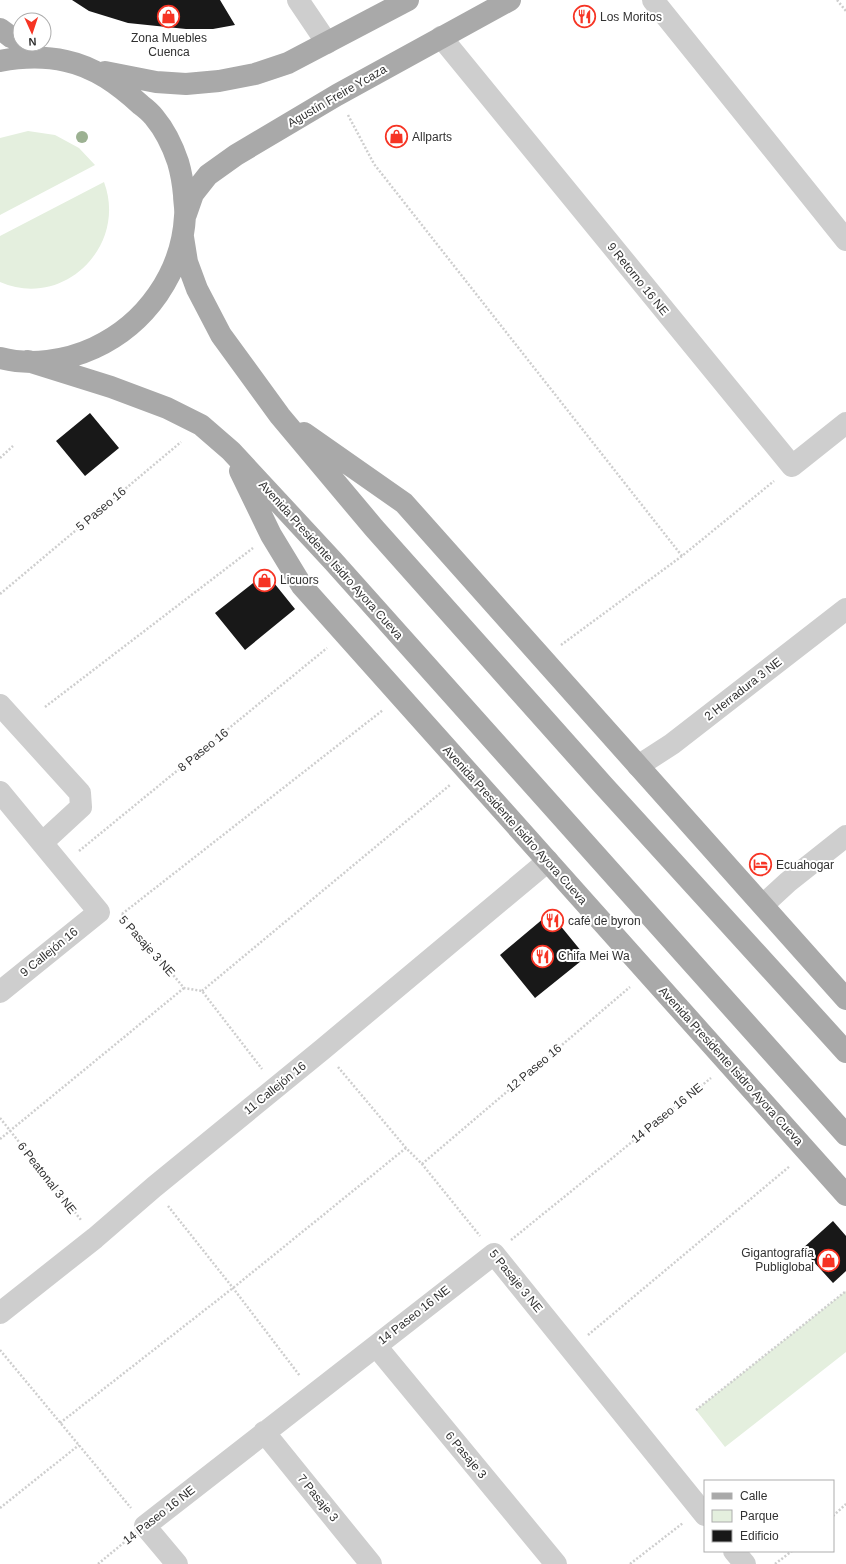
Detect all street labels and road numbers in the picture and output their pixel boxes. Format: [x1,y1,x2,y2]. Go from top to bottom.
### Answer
street label: Agustín Freire Ycaza [285,62,389,130]
street label: 9 Retorno 16 NE [604,240,672,318]
street label: Avenida Presidente Isidro Ayora Cueva [256,478,406,642]
street label: 5 Paseo 16 [73,484,129,534]
street label: 2 Herradura 3 NE [702,655,784,723]
street label: 8 Paseo 16 [175,725,231,775]
street label: Avenida Presidente Isidro Ayora Cueva [440,743,590,907]
street label: 5 Pasaje 3 NE [116,913,178,979]
street label: 9 Callejón 16 [17,924,81,979]
street label: Avenida Presidente Isidro Ayora Cueva [656,984,806,1148]
street label: 12 Paseo 16 [504,1041,565,1095]
street label: 11 Callejón 16 [241,1058,309,1117]
street label: 14 Paseo 16 NE [629,1080,705,1146]
street label: 6 Peatonal 3 NE [15,1139,79,1217]
street label: 5 Pasaje 3 NE [486,1247,546,1315]
street label: 14 Paseo 16 NE [375,1283,453,1347]
street label: 6 Pasaje 3 [442,1429,490,1481]
street label: 7 Pasaje 3 [295,1472,341,1525]
street label: 14 Paseo 16 NE [120,1483,198,1547]

